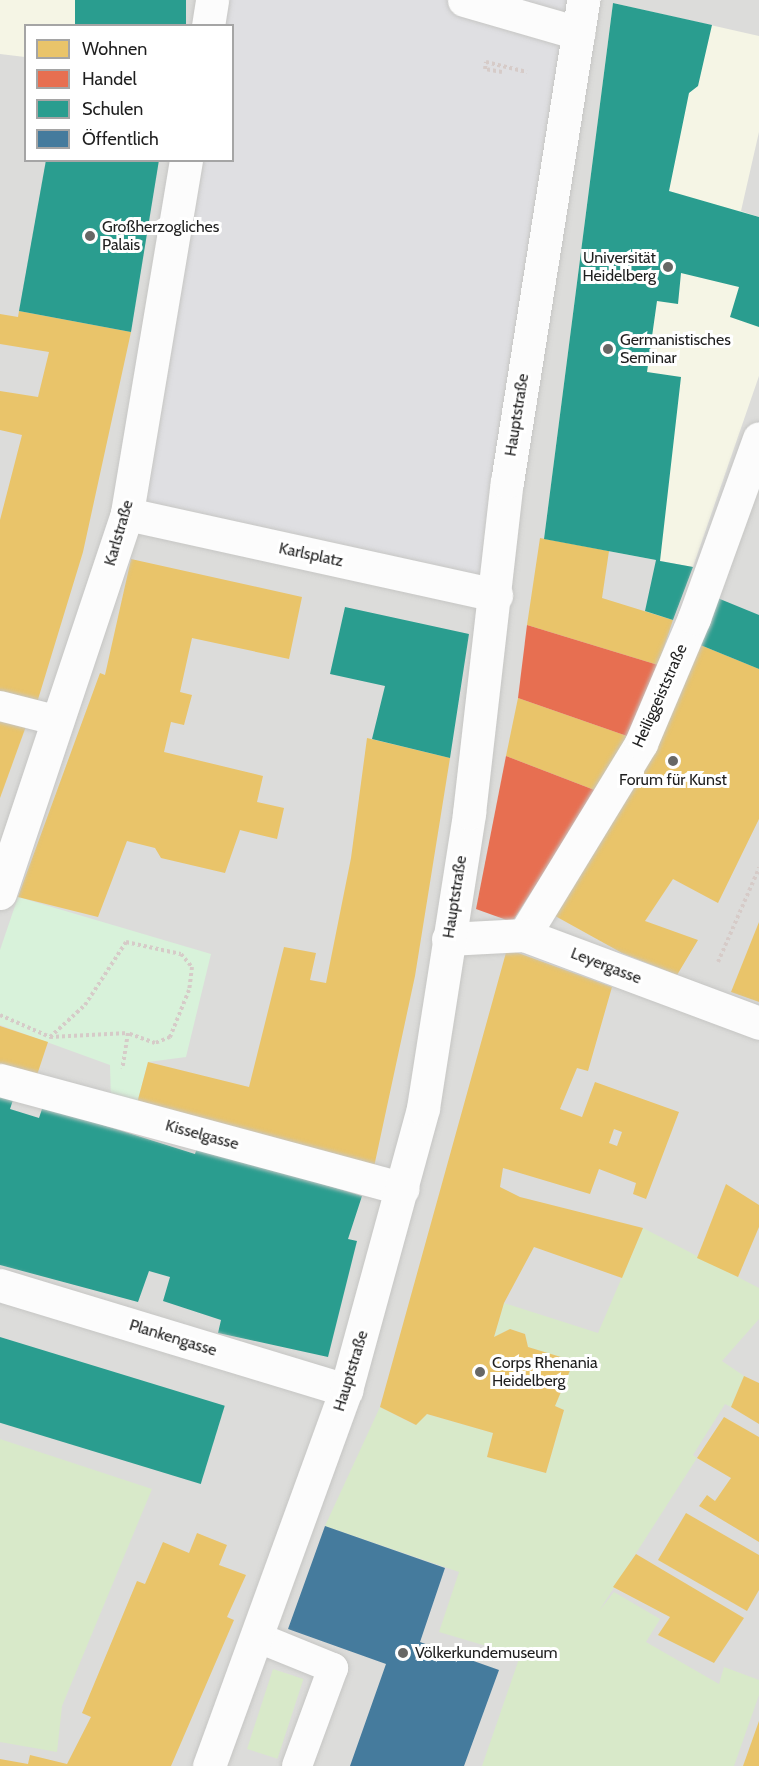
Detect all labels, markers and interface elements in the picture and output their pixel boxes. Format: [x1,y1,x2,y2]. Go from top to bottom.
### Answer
legend [24,24,234,162]
text: Wohnen [82,38,147,60]
text: Handel [82,68,137,90]
text: Schulen [82,98,143,120]
text: Öffentlich [82,128,159,150]
place label: Großherzogliches Palais [102,217,219,255]
marker: Großherzogliches Palais [83,229,97,243]
place label: Universität Heidelberg [582,248,656,286]
marker: Universität Heidelberg [661,260,675,274]
place label: Germanistisches Seminar [620,330,731,368]
marker: Germanistisches Seminar [601,342,615,356]
street label: Hauptstraße [501,372,533,458]
street label: Karlstraße [100,498,138,568]
street label: Karlsplatz [277,539,345,571]
street label: Heiliggeiststraße [629,641,691,751]
marker: Forum für Kunst [666,754,680,768]
place label: Forum für Kunst [619,770,727,790]
street label: Hauptstraße [439,854,471,940]
street label: Leyergasse [568,944,644,988]
street label: Kisselgasse [163,1116,241,1154]
street label: Plankengasse [127,1316,219,1360]
street label: Hauptstraße [330,1328,372,1414]
place label: Corps Rhenania Heidelberg [492,1353,598,1391]
marker: Corps Rhenania Heidelberg [473,1365,487,1379]
place label: Völkerkundemuseum [415,1643,558,1663]
marker: Völkerkundemuseum [396,1646,410,1660]

